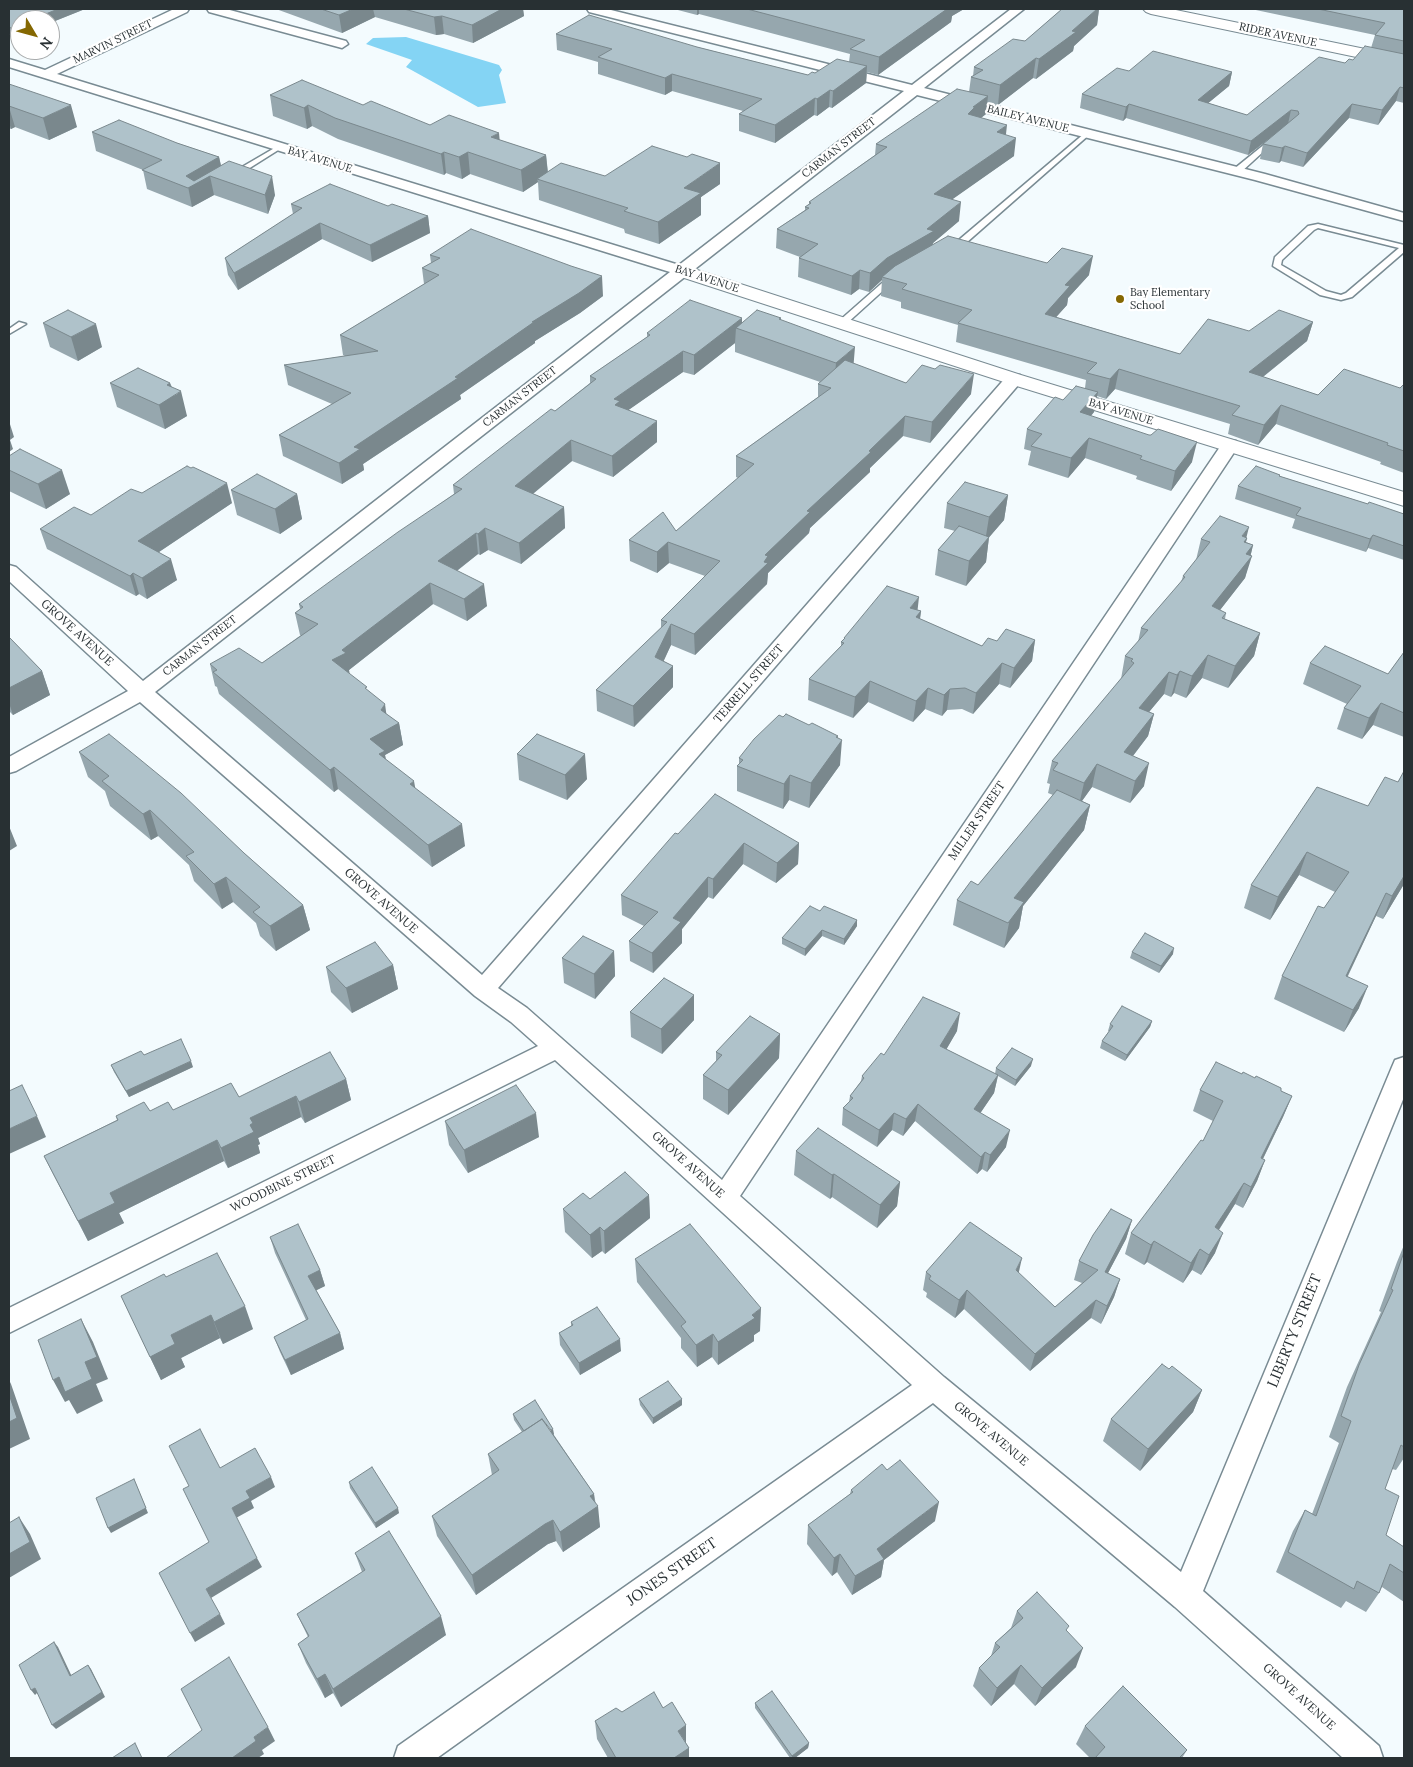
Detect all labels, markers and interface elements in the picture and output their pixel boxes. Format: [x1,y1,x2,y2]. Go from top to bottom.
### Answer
north arrow [10,10,60,60]
street label: MARVIN STREET [71,17,155,67]
street label: RIDER AVENUE [1238,20,1318,50]
text: N [36,34,57,53]
street label: BAILEY AVENUE [986,102,1070,136]
street label: CARMAN STREET [799,115,879,181]
street label: BAY AVENUE [286,144,354,176]
street label: BAY AVENUE [673,262,741,296]
place label: Bay Elementary School [1130,286,1210,312]
marker: Bay Elementary School [1114,293,1126,305]
street label: CARMAN STREET [480,364,560,430]
street label: BAY AVENUE [1087,396,1155,428]
street label: GROVE AVENUE [38,597,116,669]
street label: CARMAN STREET [160,613,240,679]
street label: TERRELL STREET [711,642,787,726]
street label: MILLER STREET [945,779,1009,863]
street label: GROVE AVENUE [341,865,421,937]
street label: GROVE AVENUE [649,1129,727,1201]
street label: WOODBINE STREET [228,1152,338,1216]
street label: LIBERTY STREET [1264,1272,1326,1390]
street label: GROVE AVENUE [951,1399,1031,1469]
street label: JONES STREET [623,1534,721,1610]
street label: GROVE AVENUE [1260,1661,1338,1733]

